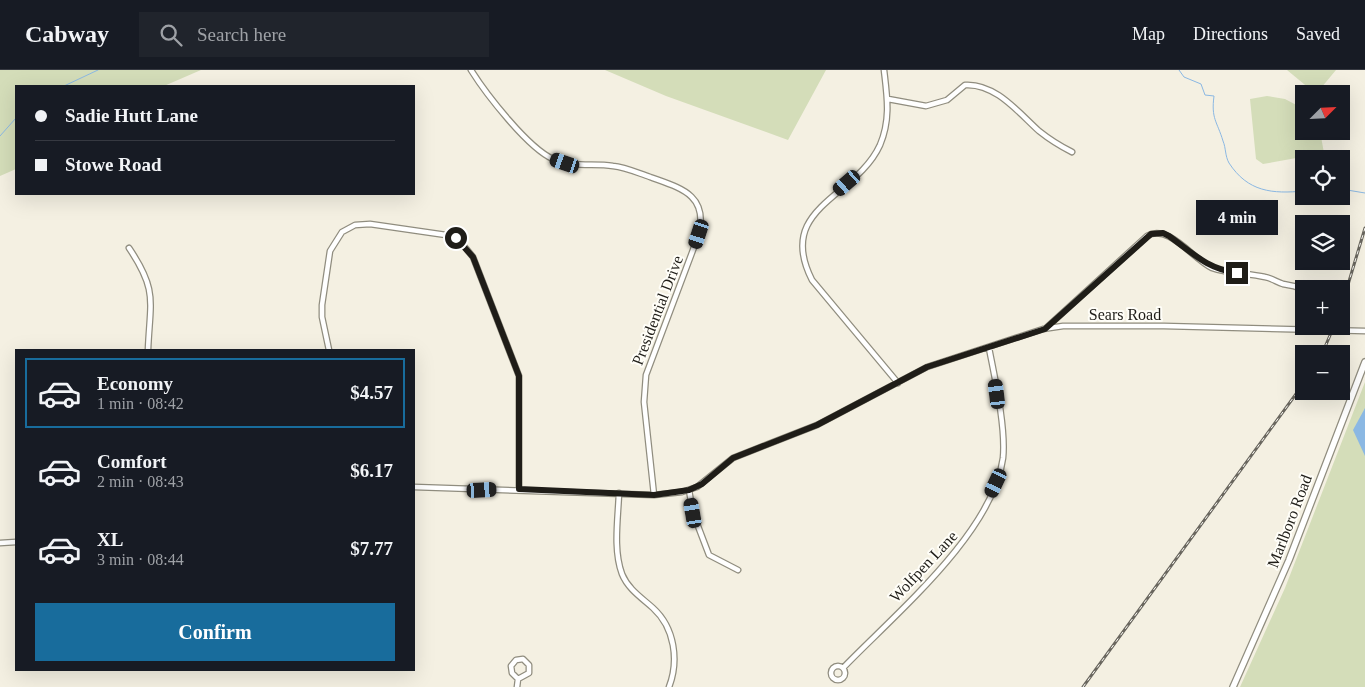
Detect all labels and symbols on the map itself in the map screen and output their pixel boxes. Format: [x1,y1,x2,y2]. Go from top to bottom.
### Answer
north arrow [1295,85,1350,140]
car [548,151,581,175]
car [830,167,863,199]
callout: 4 min [1196,200,1278,236]
car [687,217,710,251]
route start [445,227,467,249]
street label: Presidential Drive [629,253,686,367]
route end [1226,262,1248,284]
street label: Sears Road [1089,306,1161,323]
car [987,378,1006,410]
car [982,466,1009,500]
street label: Marlboro Road [1264,472,1315,570]
car [466,482,497,498]
car [683,497,702,529]
street label: Wolfpen Lane [886,527,961,606]

